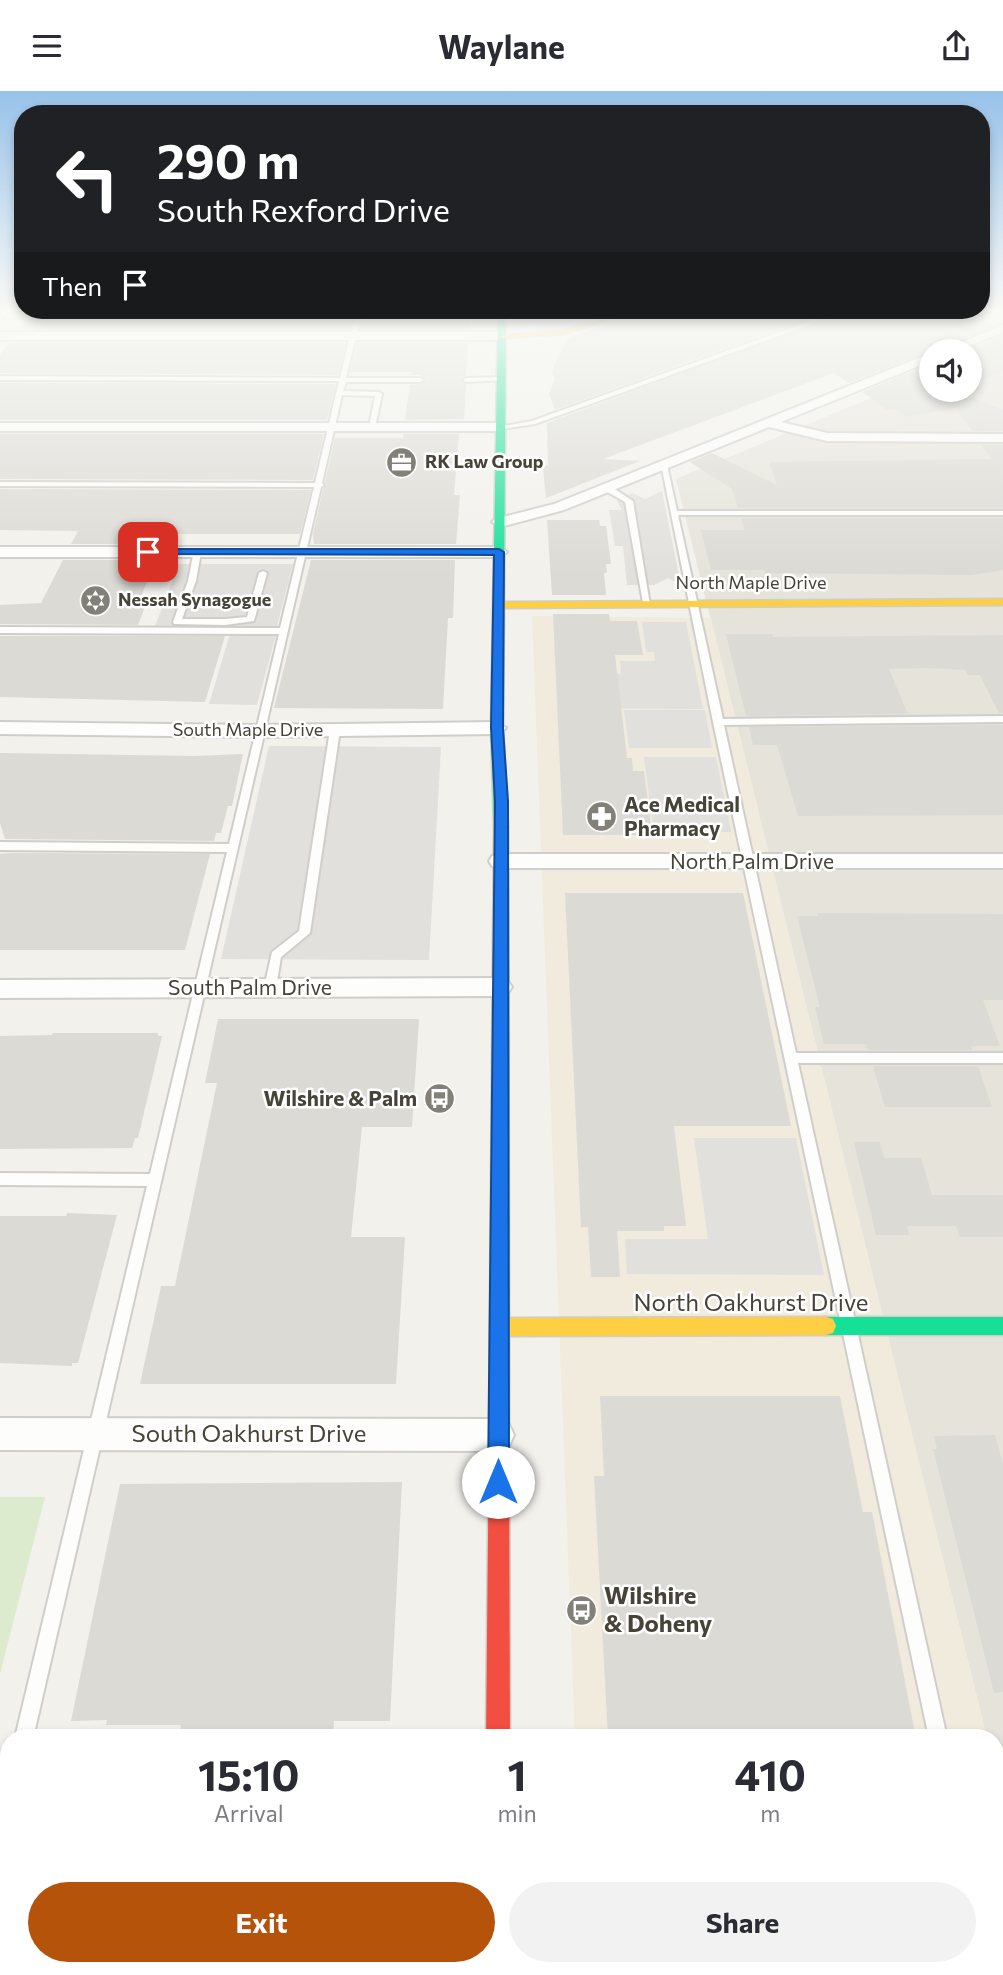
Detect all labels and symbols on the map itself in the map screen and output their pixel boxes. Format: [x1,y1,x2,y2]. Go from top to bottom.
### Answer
office icon: RK Law Group [385,445,419,479]
place label: RK Law Group [425,450,544,472]
pin [118,522,178,582]
street label: North Maple Drive [676,571,826,593]
synagogue icon: Nessah Synagogue [78,583,112,617]
place label: Nessah Synagogue [118,588,271,610]
street label: South Maple Drive [173,718,323,740]
place label: Ace Medical Pharmacy [624,791,740,840]
pharmacy icon: Ace Medical Pharmacy [584,800,618,834]
street label: North Palm Drive [670,848,834,873]
street label: South Palm Drive [168,974,332,999]
bus stop icon: Wilshire & Palm [423,1082,457,1116]
place label: Wilshire & Palm [263,1085,417,1110]
street label: North Oakhurst Drive [634,1287,868,1316]
street label: South Oakhurst Drive [132,1418,366,1447]
position arrow [461,1445,535,1519]
place label: Wilshire & Doheny [604,1580,712,1637]
bus stop icon: Wilshire & Doheny [564,1593,598,1627]

